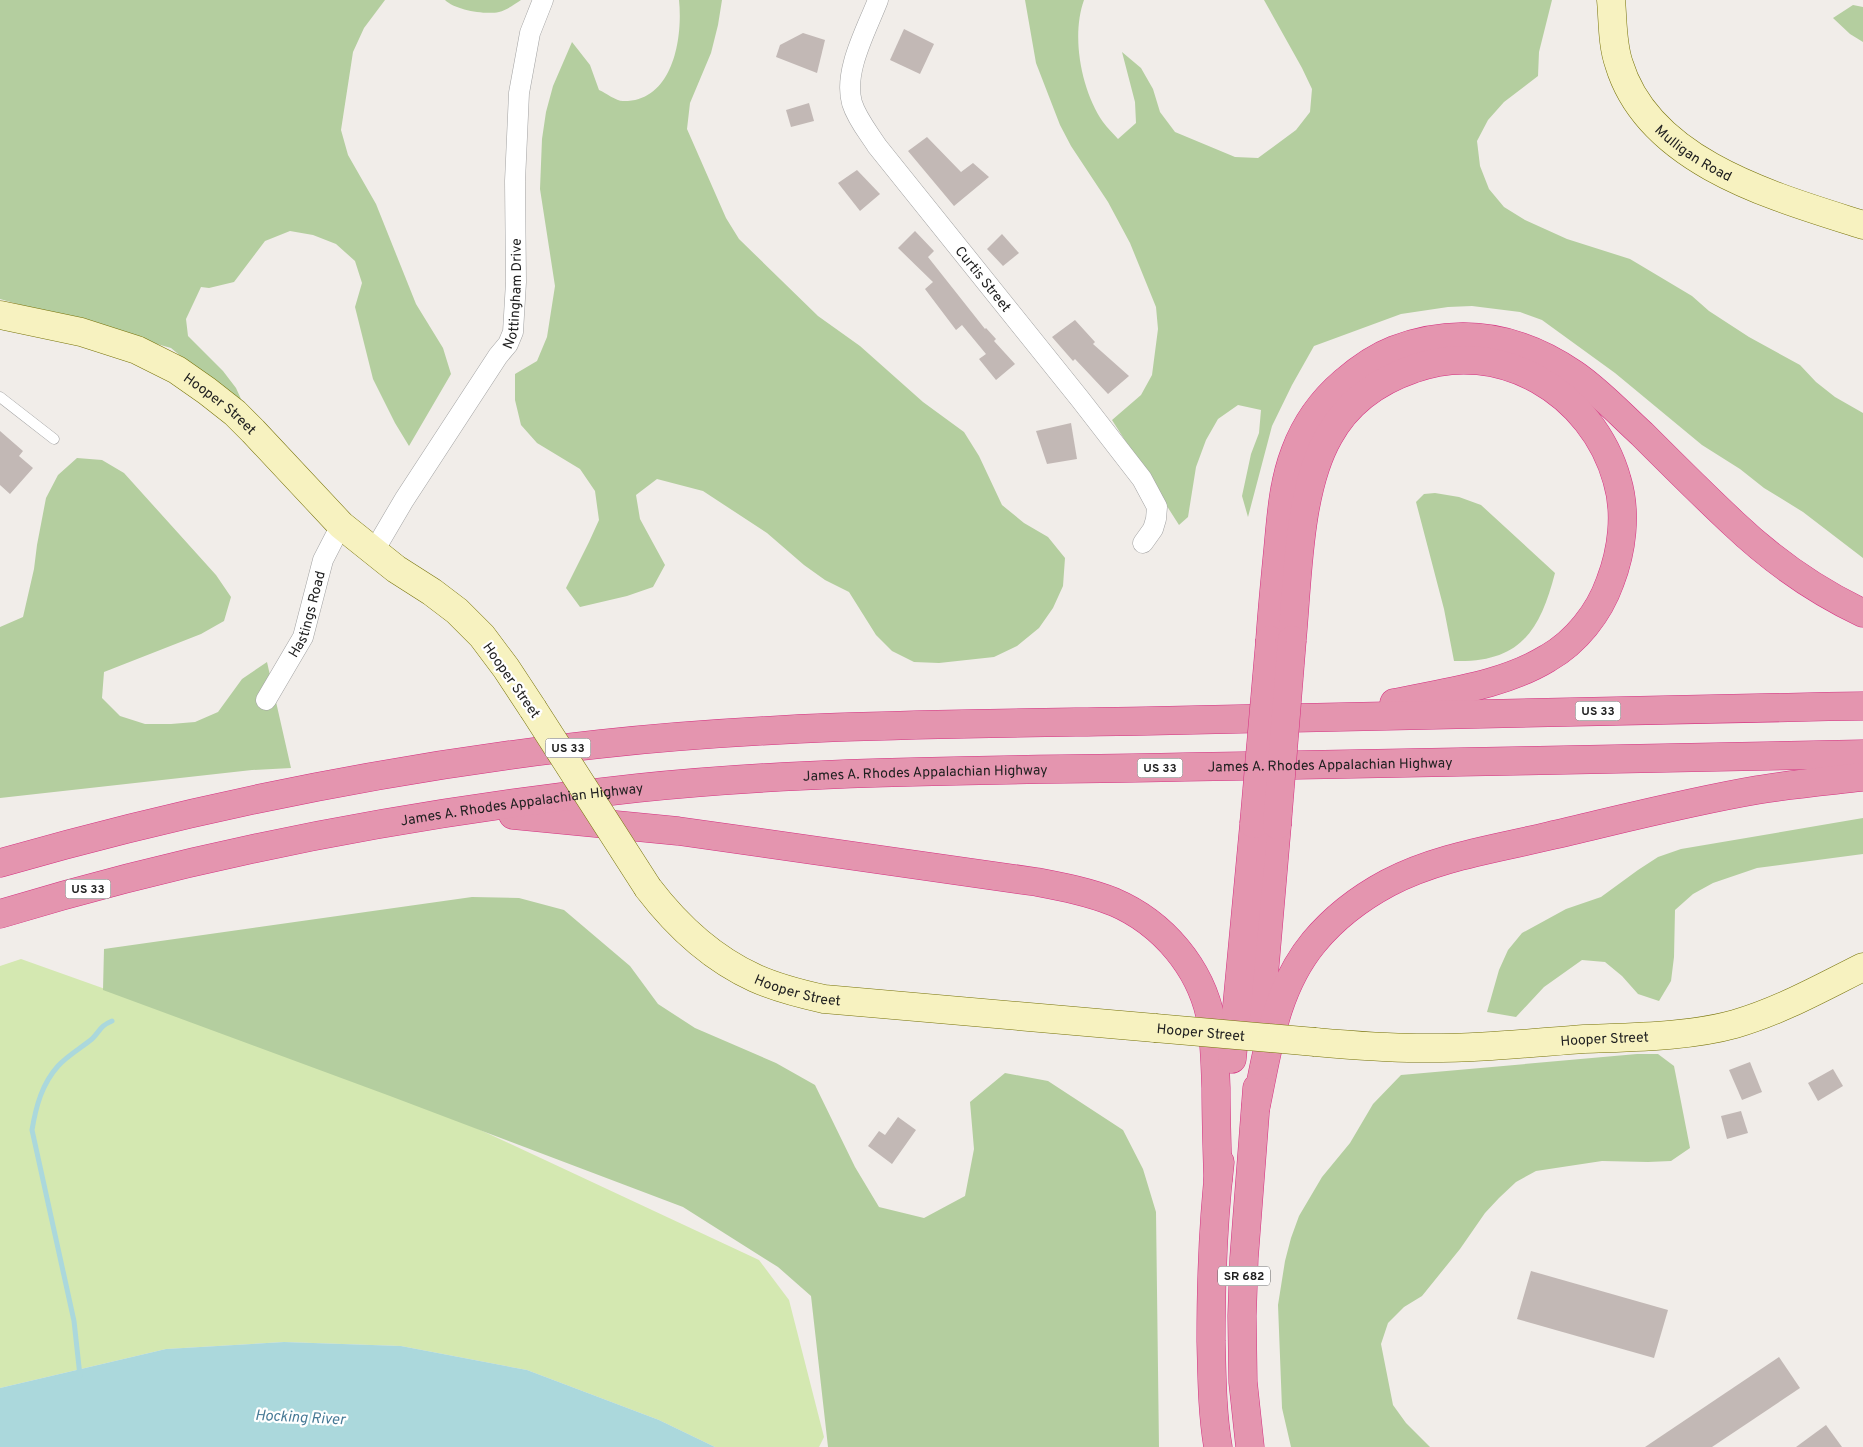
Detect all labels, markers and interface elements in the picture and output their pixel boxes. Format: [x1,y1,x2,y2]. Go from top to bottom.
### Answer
street label: Mulligan Road [1651,122,1734,186]
street label: Nottingham Drive [500,238,526,352]
street label: Curtis Street [951,243,1014,316]
street label: Hooper Street [180,370,259,439]
street label: Hastings Road [286,569,330,661]
street label: Hooper Street [478,640,543,722]
road number: US 33 [1576,701,1620,720]
road number: US 33 [546,738,590,758]
street label: James A. Rhodes Appalachian Highway [1208,755,1453,777]
road number: US 33 [1138,758,1182,778]
street label: James A. Rhodes Appalachian Highway [802,762,1048,786]
street label: James A. Rhodes Appalachian Highway [399,780,644,830]
road number: US 33 [66,880,110,899]
street label: Hooper Street [751,972,841,1010]
street label: Hooper Street [1156,1021,1246,1046]
street label: Hooper Street [1560,1029,1649,1051]
road number: SR 682 [1218,1266,1270,1285]
water label: Hocking River [254,1407,347,1430]

